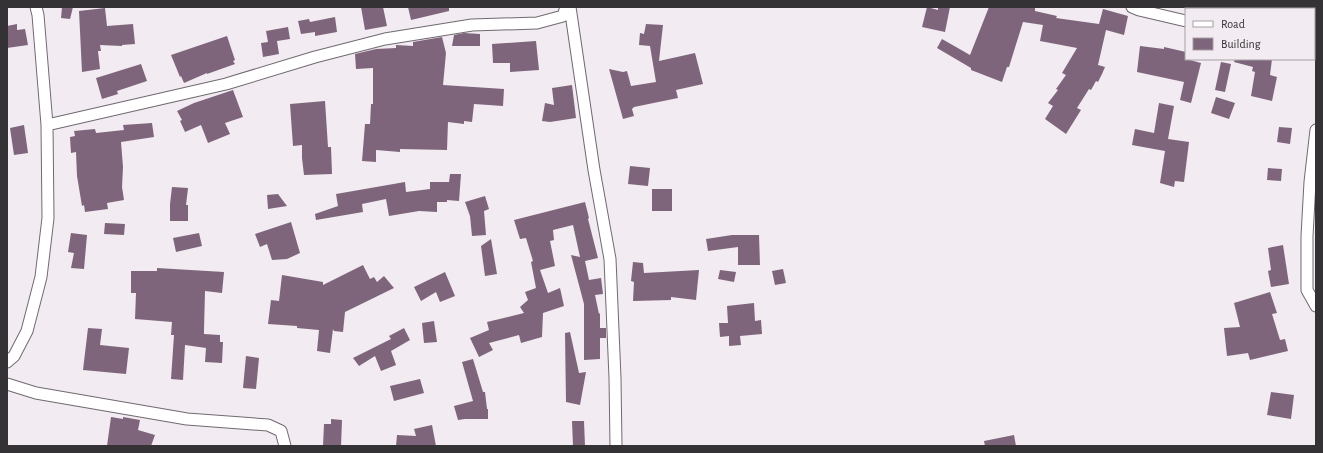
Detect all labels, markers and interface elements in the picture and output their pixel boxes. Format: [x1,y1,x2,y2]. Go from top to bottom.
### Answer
legend [1185,8,1315,60]
text: Road [1221,18,1245,30]
text: Building [1221,38,1261,50]

